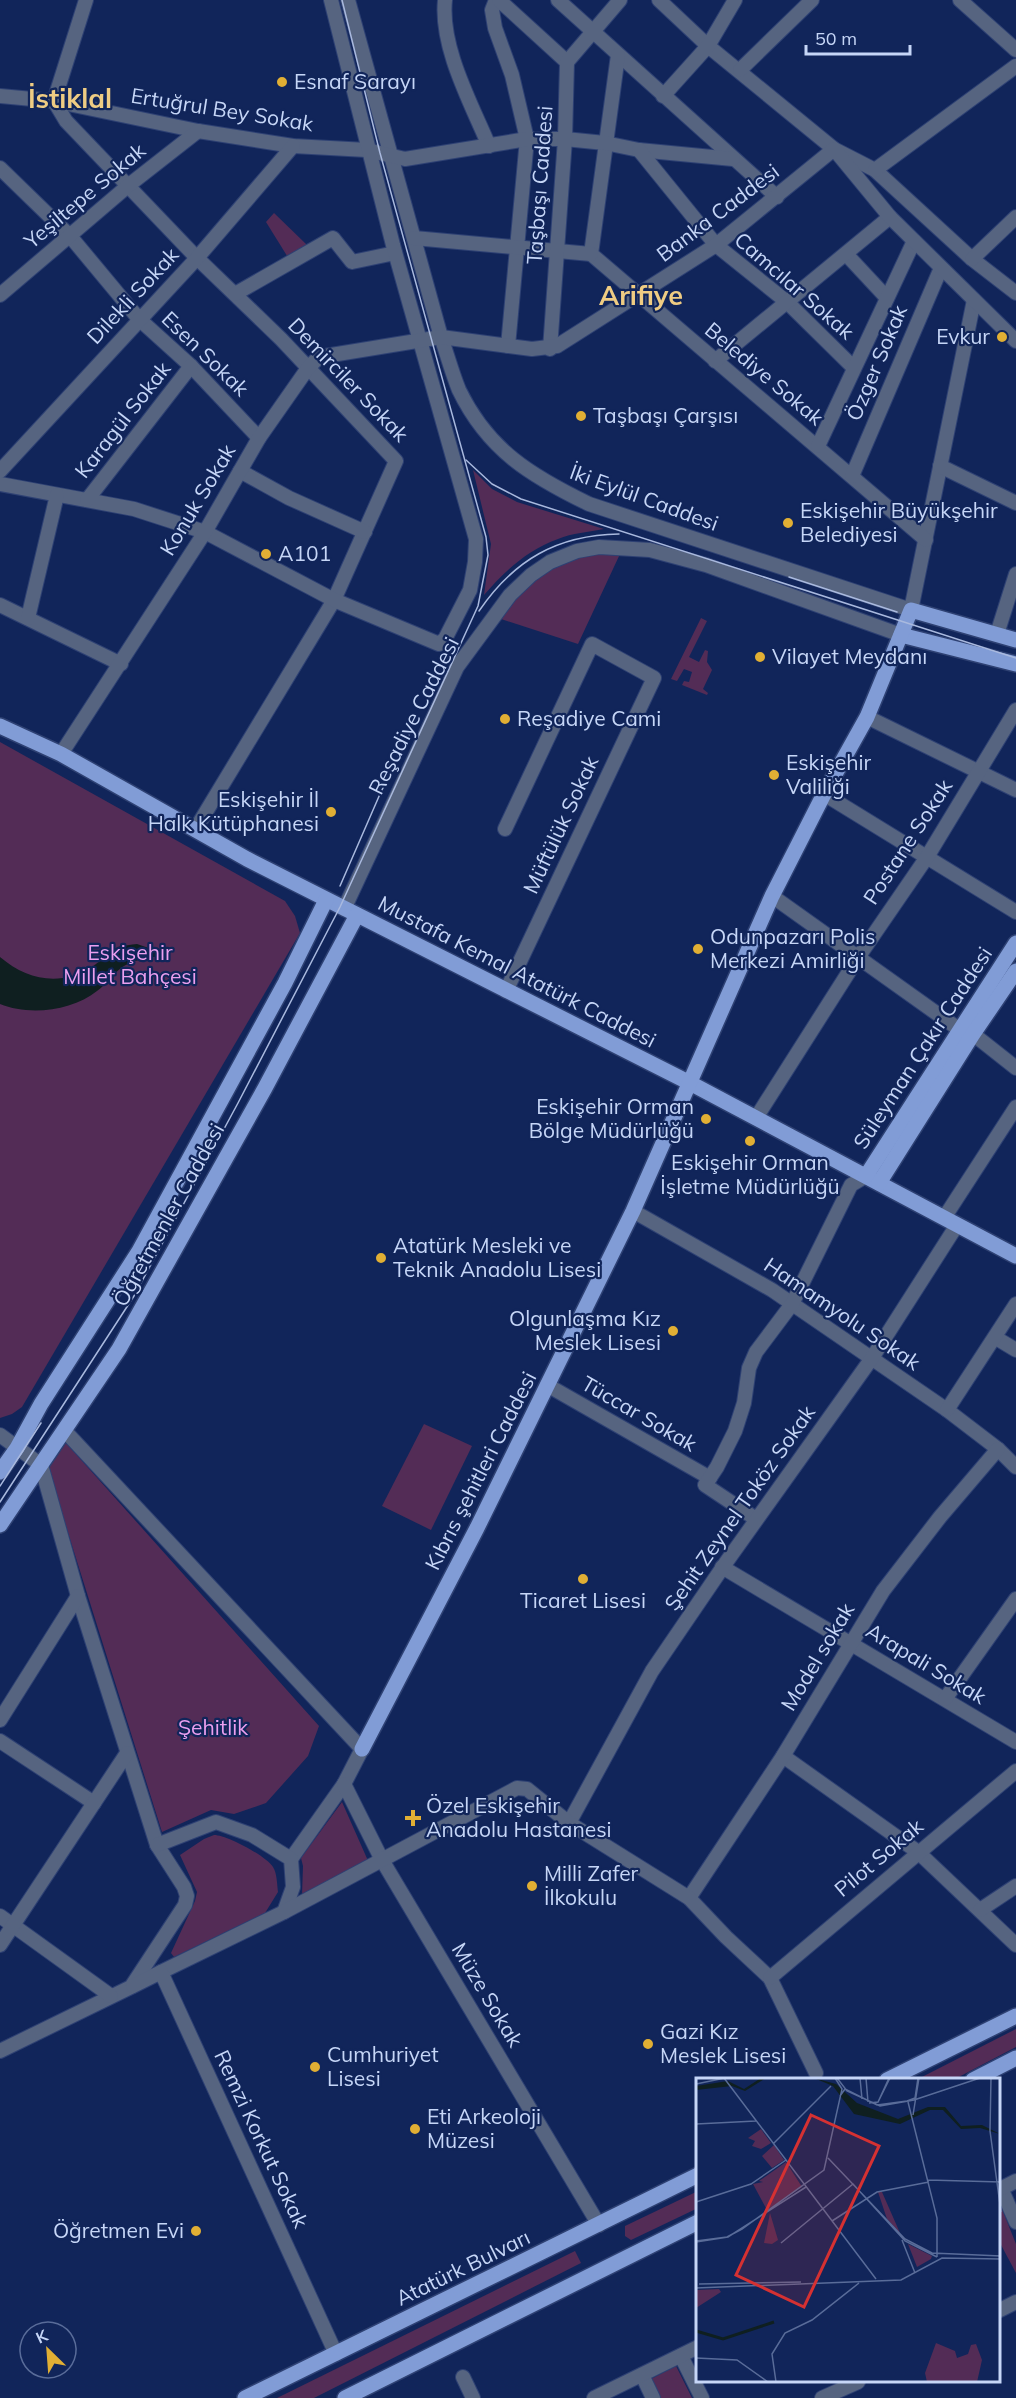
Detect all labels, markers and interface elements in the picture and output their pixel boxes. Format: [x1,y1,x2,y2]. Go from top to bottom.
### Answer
scale bar [806,18,910,56]
text: 50 m [815,27,857,50]
place label: Esnaf Sarayı [294,68,416,94]
marker: Esnaf Sarayı [275,75,289,89]
district label: İstiklal [28,81,112,115]
street label: Ertuğrul Bey Sokak [129,82,315,136]
street label: Taşbaşı Caddesi [520,105,558,265]
street label: Yeşiltepe Sokak [18,137,150,254]
street label: Banka Caddesi [651,158,784,267]
street label: Camcılar Sokak [729,226,860,344]
street label: Dilekli Sokak [81,241,184,349]
district label: Arifiye [599,278,683,312]
street label: Özger Sokak [840,301,912,424]
street label: Esen Sokak [157,305,255,401]
street label: Demirciler Sokak [283,312,415,447]
street label: Belediye Sokak [700,316,829,430]
place label: Evkur [936,323,990,349]
marker: Evkur [995,330,1009,344]
street label: Karagül Sokak [69,356,176,483]
place label: Taşbaşı Çarşısı [593,402,738,428]
marker: Taşbaşı Çarşısı [574,409,588,423]
street label: Konuk Sokak [154,439,241,560]
street label: İki Eylül Caddesi [566,458,722,536]
place label: Eskişehir Büyükşehir Belediyesi [800,497,998,547]
marker: Eskişehir Büyükşehir Belediyesi [781,516,795,530]
place label: A101 [278,540,331,566]
marker: A101 [259,547,273,561]
street label: Reşadiye Caddesi [362,633,464,798]
place label: Vilayet Meydanı [772,643,927,669]
marker: Vilayet Meydanı [753,650,767,664]
place label: Reşadiye Cami [517,705,661,731]
marker: Reşadiye Cami [498,712,512,726]
place label: Eskişehir Valiliği [786,749,872,799]
street label: Müftülük Sokak [517,751,603,898]
marker: Eskişehir Valiliği [767,768,781,782]
street label: Postane Sokak [857,774,957,909]
place label: Eskişehir İl Halk Kütüphanesi [148,786,319,836]
marker: Eskişehir İl Halk Kütüphanesi [324,805,338,819]
street label: Mustafa Kemal Atatürk Caddesi [374,889,661,1053]
place label: Odunpazarı Polis Merkezi Amirliği [710,923,876,973]
park label: Eskişehir Millet Bahçesi [63,939,197,989]
marker: Odunpazarı Polis Merkezi Amirliği [691,942,705,956]
street label: Süleyman Çakır Caddesi [847,942,997,1153]
place label: Eskişehir Orman Bölge Müdürlüğü [529,1093,694,1143]
marker: Eskişehir Orman Bölge Müdürlüğü [699,1112,713,1126]
street label: Öğretmenler Caddesi [107,1118,229,1311]
marker: Eskişehir Orman İşletme Müdürlüğü [743,1134,757,1148]
place label: Eskişehir Orman İşletme Müdürlüğü [660,1149,840,1199]
place label: Atatürk Mesleki ve Teknik Anadolu Lisesi [393,1232,601,1282]
marker: Atatürk Mesleki ve Teknik Anadolu Lisesi [374,1251,388,1265]
street label: Hamamyolu Sokak [759,1251,926,1375]
place label: Olgunlaşma Kız Meslek Lisesi [509,1305,661,1355]
marker: Olgunlaşma Kız Meslek Lisesi [666,1324,680,1338]
street label: Kıbrıs şehitleri Caddesi [419,1367,541,1574]
street label: Tüccar Sokak [577,1370,702,1457]
street label: Şehit Zeynel Toköz Sokak [658,1400,820,1615]
marker: Ticaret Lisesi [576,1572,590,1586]
place label: Ticaret Lisesi [520,1587,646,1613]
street label: Model sokak [775,1598,860,1715]
street label: Arapali Sokak [862,1617,991,1709]
park label: Şehitlik [178,1714,248,1740]
place label: Özel Eskişehir Anadolu Hastanesi [426,1792,612,1842]
marker: Özel Eskişehir Anadolu Hastanesi [404,1809,422,1827]
street label: Pilot Sokak [829,1813,928,1902]
place label: Milli Zafer İlkokulu [544,1860,639,1910]
marker: Milli Zafer İlkokulu [525,1879,539,1893]
street label: Müze Sokak [447,1938,529,2051]
place label: Gazi Kız Meslek Lisesi [660,2018,786,2068]
marker: Gazi Kız Meslek Lisesi [641,2037,655,2051]
place label: Cumhuriyet Lisesi [327,2041,439,2091]
street label: Remzi Korkut Sokak [209,2046,315,2232]
marker: Cumhuriyet Lisesi [308,2060,322,2074]
inset map [696,2078,1001,2383]
place label: Eti Arkeoloji Müzesi [427,2103,541,2153]
marker: Eti Arkeoloji Müzesi [408,2122,422,2136]
place label: Öğretmen Evi [53,2217,184,2243]
street label: Atatürk Bulvarı [391,2223,534,2311]
marker: Öğretmen Evi [189,2224,203,2238]
north arrow [18,2320,78,2380]
text: K [33,2325,52,2348]

